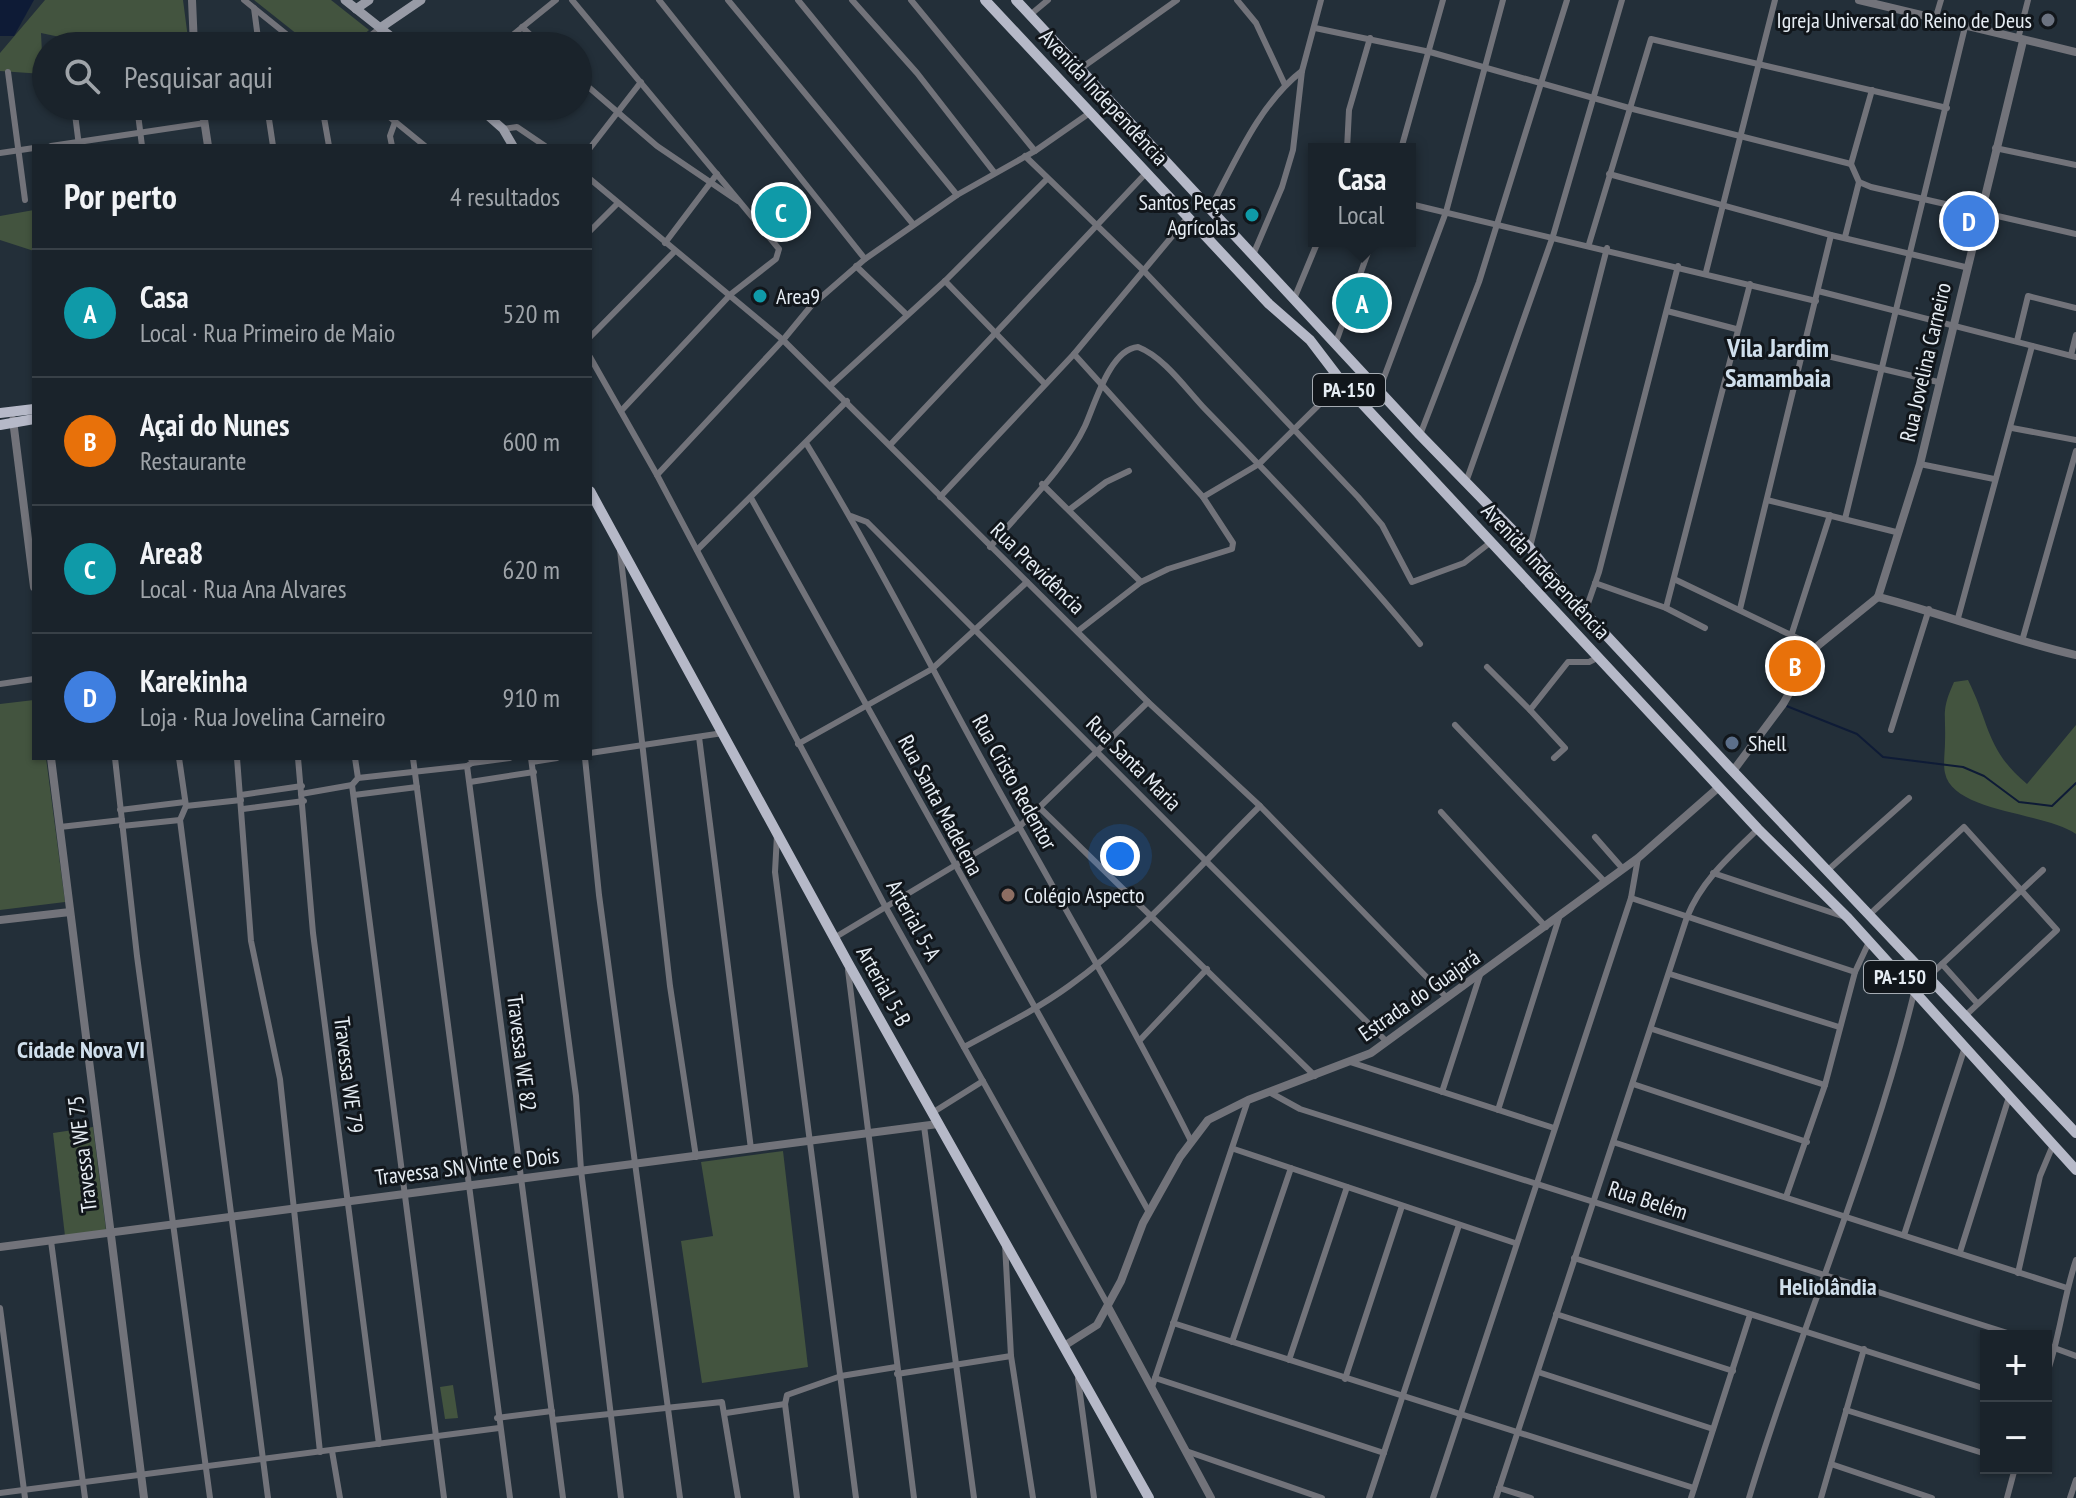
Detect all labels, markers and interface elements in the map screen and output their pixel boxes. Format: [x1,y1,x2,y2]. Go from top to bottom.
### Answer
place label: Igreja Universal do Reino de Deus [1777,6,2032,34]
marker: Igreja Universal do Reino de Deus [2039,11,2057,29]
street label: Avenida Independência [1034,23,1174,171]
search box [32,32,592,120]
icon: search [60,54,104,98]
text: Pesquisar aqui [124,57,273,96]
popup [1308,143,1416,247]
text: Casa [1338,159,1386,198]
text: Por perto [64,174,177,218]
text: 4 resultados [450,180,560,213]
pin: C [755,182,807,242]
place label: Santos Peças Agrícolas [1138,188,1236,241]
pin: D [1943,191,1995,251]
text: Local [1338,198,1384,231]
marker: Santos Peças Agrícolas [1243,206,1261,224]
pin: A [1336,273,1388,333]
text: Casa [140,277,189,316]
street label: Rua Jovelina Carneiro [1893,280,1957,444]
place label: Area9 [776,282,820,310]
marker: Area9 [751,287,769,305]
text: A [83,297,97,330]
text: 520 m [502,297,560,330]
text: Local · Rua Primeiro de Maio [140,316,395,349]
district label: Vila Jardim Samambaia [1725,331,1831,394]
road number: PA-150 [1313,374,1385,406]
text: Açai do Nunes [140,405,290,444]
text: B [84,425,96,458]
text: 600 m [502,425,560,458]
text: Restaurante [140,444,246,477]
street label: Avenida Independência [1476,497,1616,645]
street label: Rua Previdência [985,516,1091,620]
text: Area8 [140,533,203,572]
text: C [84,553,96,586]
text: 620 m [502,553,560,586]
text: Local · Rua Ana Alvares [140,572,347,605]
pin: B [1769,636,1821,696]
text: Karekinha [140,661,248,700]
text: D [83,681,97,714]
text: 910 m [502,681,560,714]
text: Loja · Rua Jovelina Carneiro [140,700,385,733]
street label: Rua Santa Maria [1080,709,1188,817]
street label: Rua Cristo Redentor [966,710,1064,854]
place label: Shell [1748,729,1787,757]
street label: Rua Santa Madelena [892,730,990,880]
marker: Shell [1723,734,1741,752]
your location [1100,836,1140,876]
street label: Arterial 5-A [880,875,948,966]
place label: Colégio Aspecto [1024,881,1144,909]
marker: Colégio Aspecto [999,886,1017,904]
street label: Arterial 5-B [850,941,918,1031]
street label: Estrada do Guajará [1353,943,1485,1047]
road number: PA-150 [1864,961,1936,993]
street label: Travessa WE 82 [501,993,543,1113]
street label: Travessa WE 79 [328,1015,370,1135]
district label: Cidade Nova VI [17,1034,145,1065]
street label: Travessa WE 75 [61,1094,103,1214]
street label: Travessa SN Vinte e Dois [373,1141,561,1191]
street label: Rua Belém [1605,1174,1691,1226]
district label: Heliolândia [1779,1271,1877,1302]
map controls [1980,1330,2052,1474]
button: + [1980,1330,2052,1402]
button: − [1980,1402,2052,1474]

